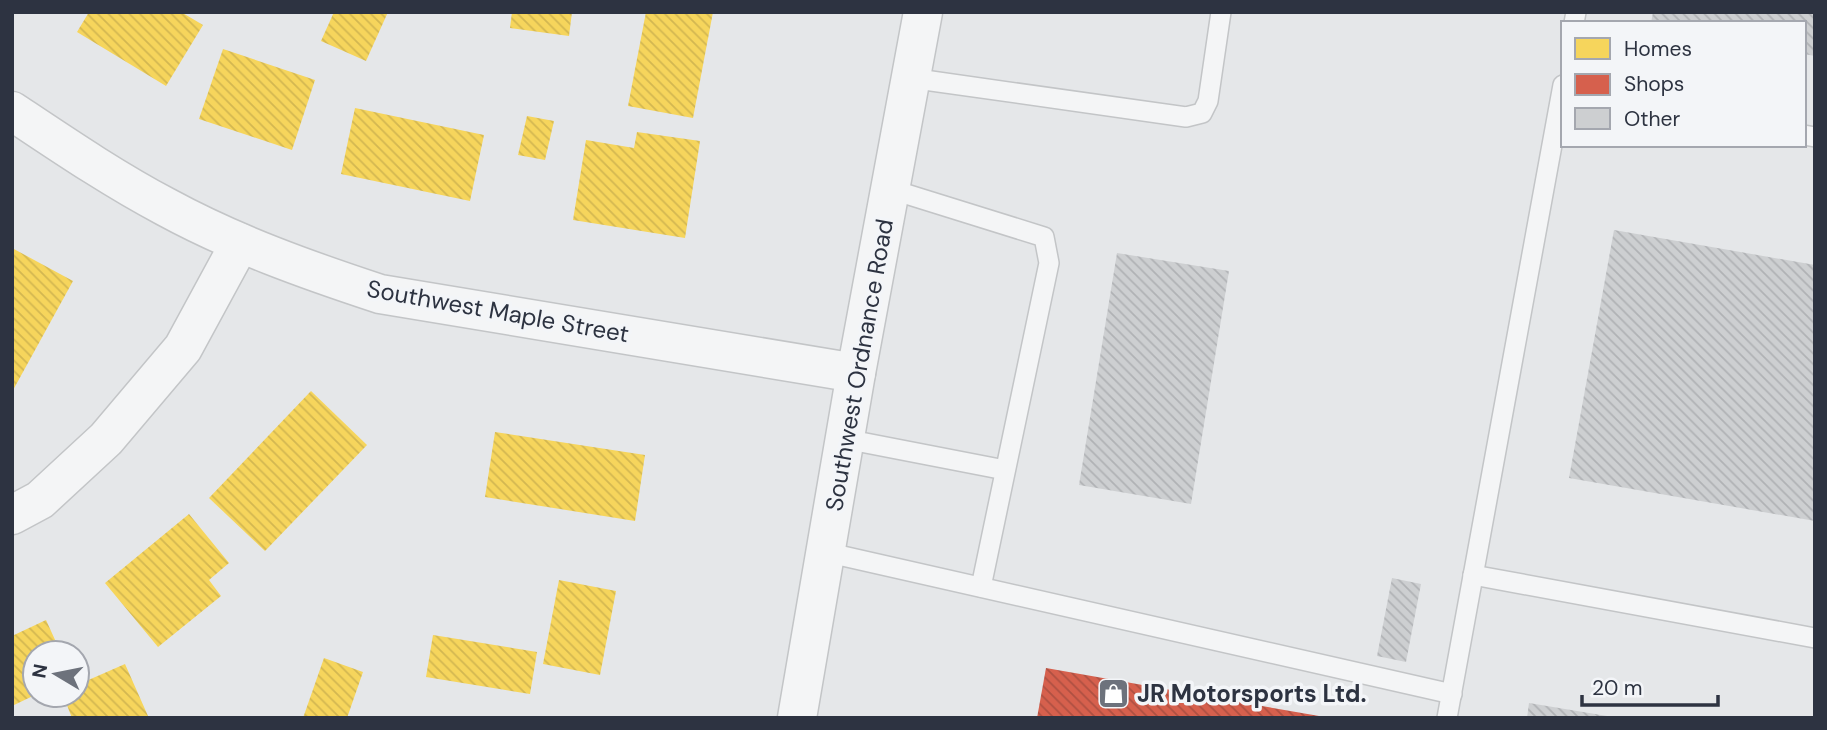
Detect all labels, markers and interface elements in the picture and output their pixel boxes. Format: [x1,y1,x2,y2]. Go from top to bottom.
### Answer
legend [1561,21,1806,147]
text: Homes [1624,35,1692,63]
text: Shops [1624,70,1684,98]
text: Other [1624,105,1680,133]
street label: Southwest Ordnance Road [818,216,900,514]
street label: Southwest Maple Street [365,273,631,349]
north arrow [21,639,91,709]
text: N [26,662,53,680]
scale bar [1582,664,1718,708]
text: 20 m [1592,674,1643,702]
shop icon: JR Motorsports Ltd. [1097,676,1131,710]
place label: JR Motorsports Ltd. [1137,678,1367,709]

